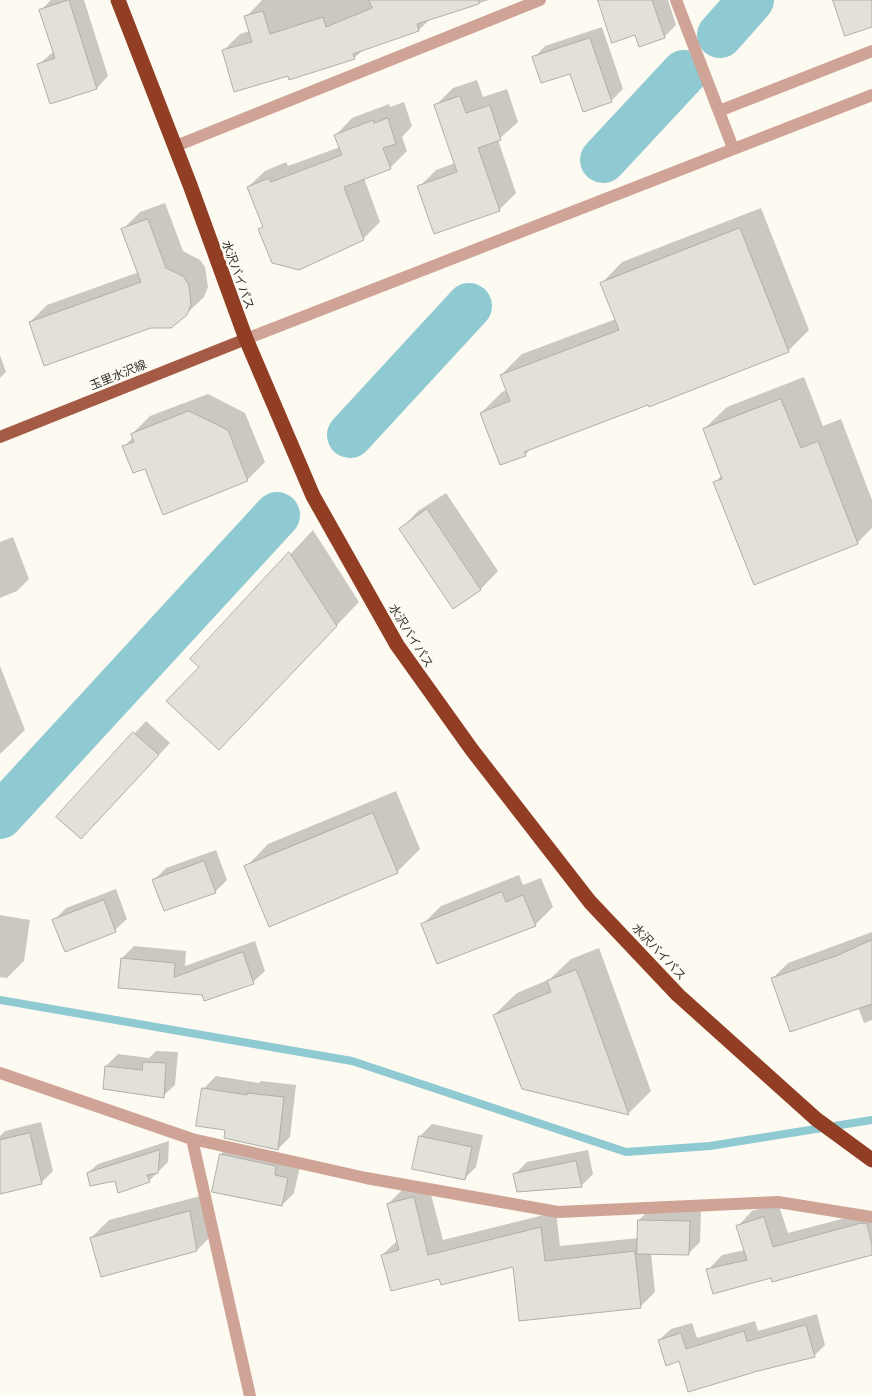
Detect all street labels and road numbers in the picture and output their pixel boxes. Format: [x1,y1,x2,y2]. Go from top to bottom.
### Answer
street label: 水沢バイパス [219,239,257,311]
street label: 玉里水沢線 [87,357,149,393]
street label: 水沢バイパス [386,602,436,670]
street label: 水沢バイパス [629,921,689,983]

